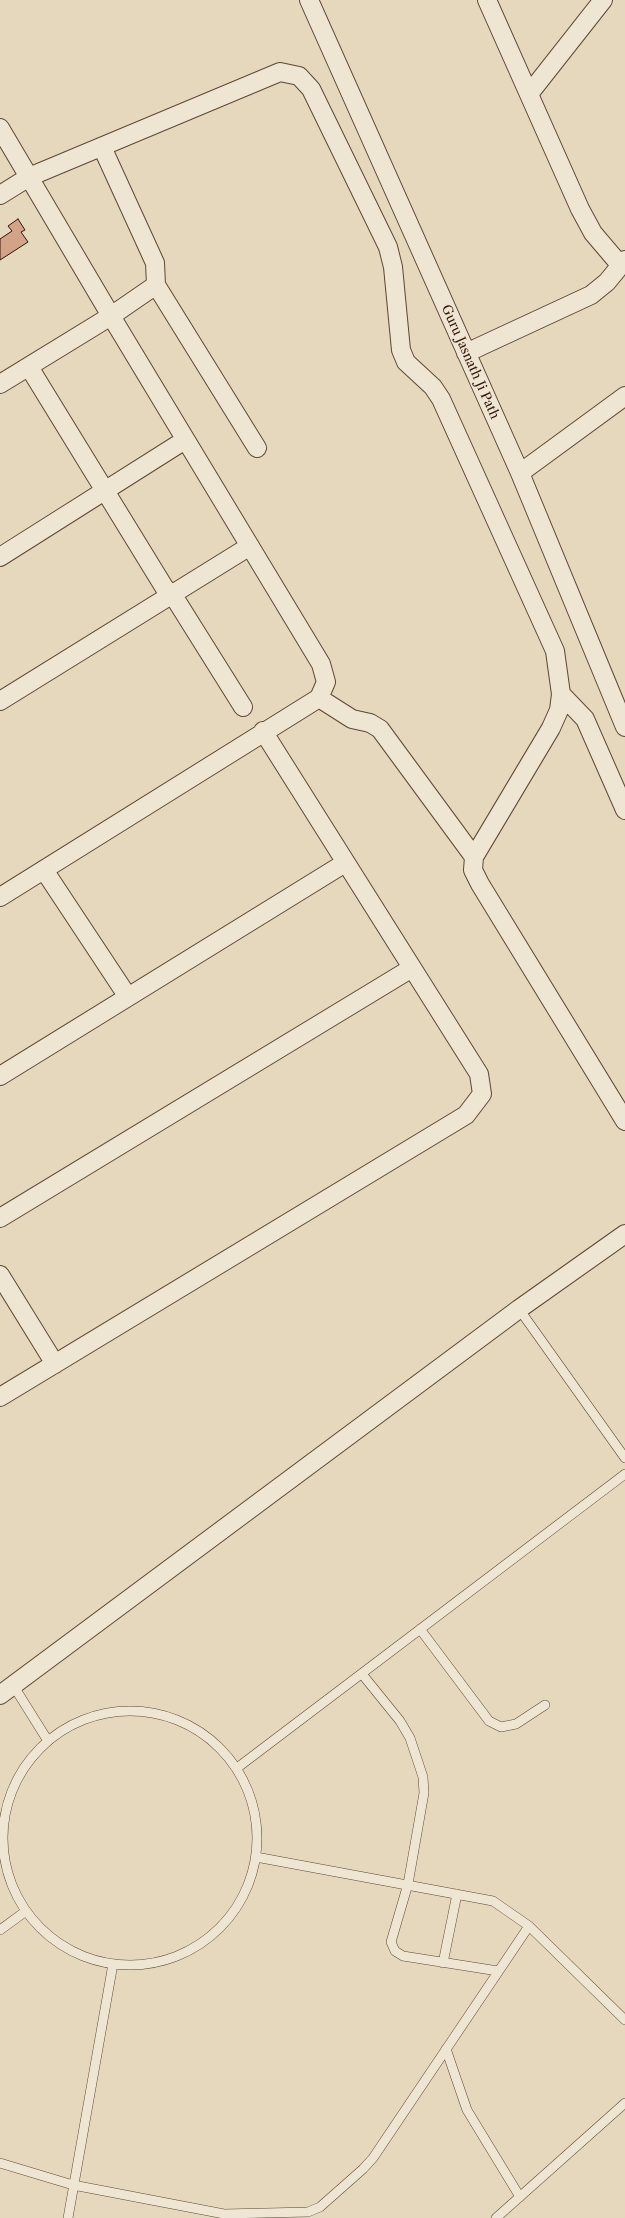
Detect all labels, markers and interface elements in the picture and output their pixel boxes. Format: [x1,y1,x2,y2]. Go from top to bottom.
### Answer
street label: Guru Jasnath Ji Path [438,302,502,422]

